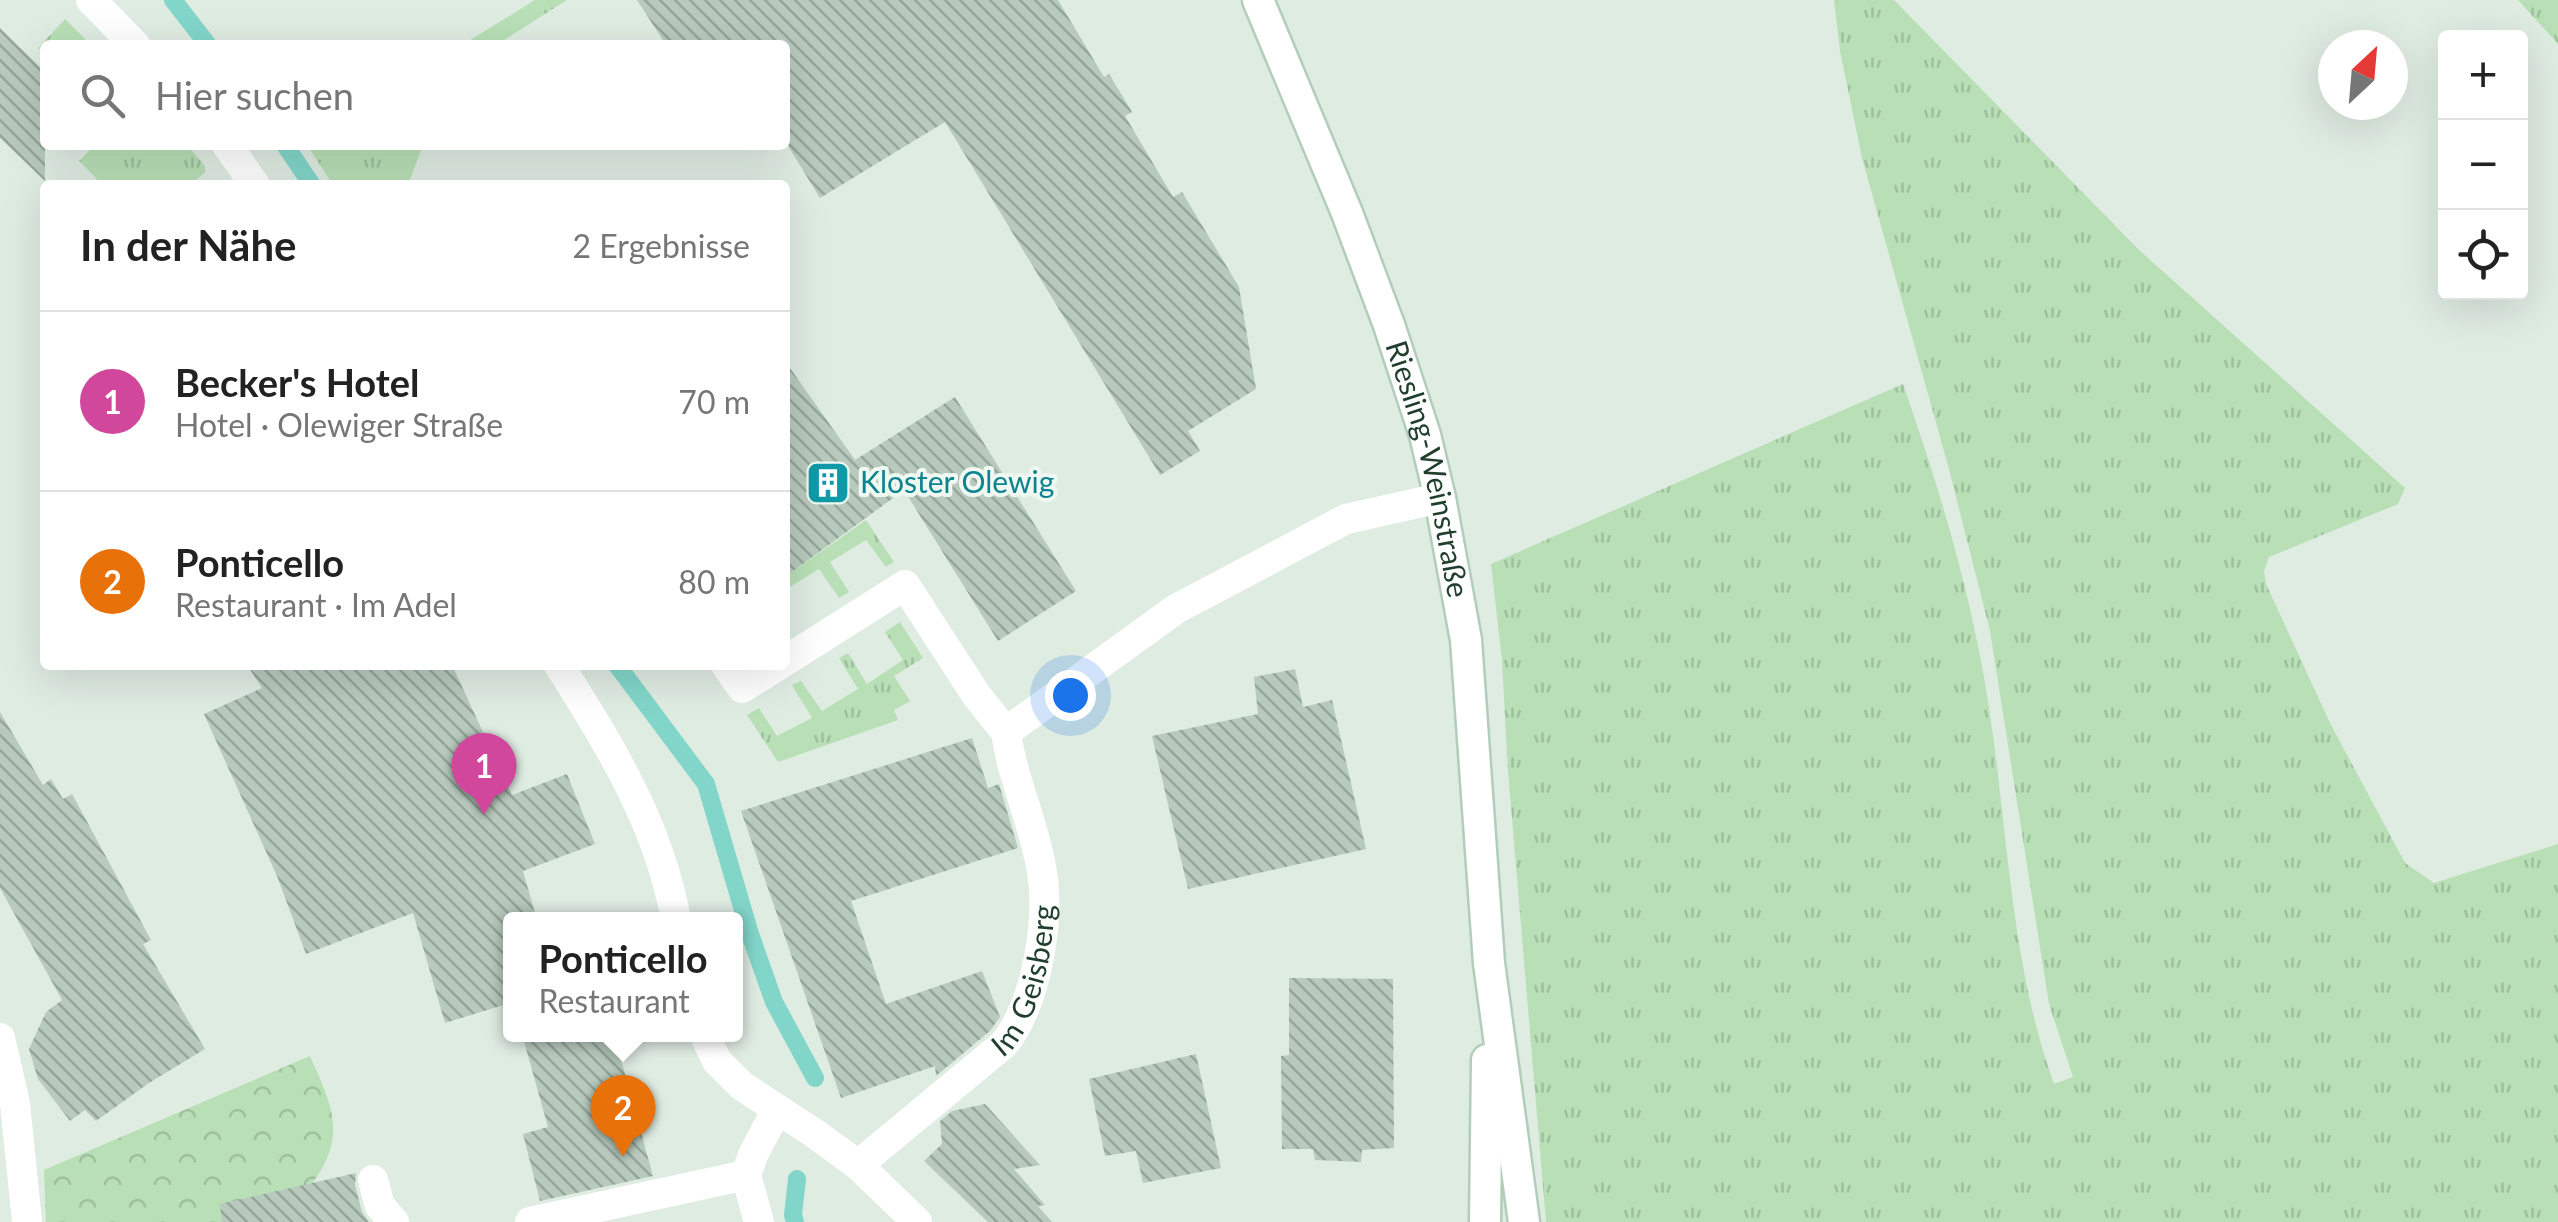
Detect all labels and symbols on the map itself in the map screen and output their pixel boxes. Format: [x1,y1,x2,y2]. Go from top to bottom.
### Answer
north arrow [2318,30,2408,120]
street label: Riesling-Weinstraße [1379,336,1478,600]
building icon: Kloster Olewig [805,460,851,506]
place label: Kloster Olewig [860,463,1054,499]
your location [1045,670,1096,721]
pin: 1 [452,732,516,815]
street label: Im Geisberg [983,904,1060,1063]
pin: 2 [590,1074,656,1157]

